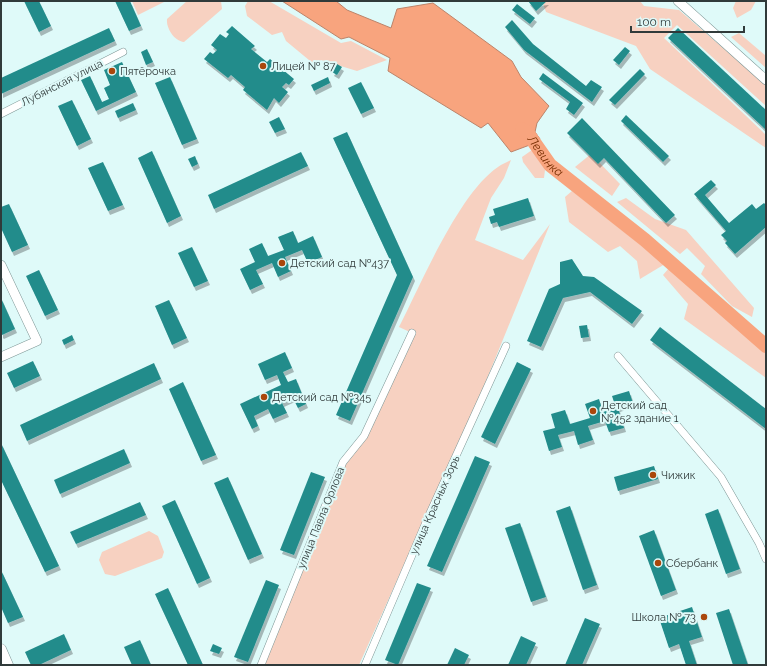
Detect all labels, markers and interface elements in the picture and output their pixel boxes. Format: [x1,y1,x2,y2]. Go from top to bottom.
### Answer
scale bar [631,8,744,34]
text: 100 m [637,15,671,29]
street label: Лубянская улица [19,57,105,109]
place label: Лицей № 87 [271,60,336,73]
marker: Лицей № 87 [258,61,268,71]
place label: Пятёрочка [120,65,176,78]
marker: Пятёрочка [107,66,117,76]
water label: Левинка [524,132,566,180]
place label: Детский сад №437 [290,257,389,270]
marker: Детский сад №437 [277,258,287,268]
place label: Детский сад №345 [272,391,371,404]
marker: Детский сад №345 [259,392,269,402]
place label: Детский сад №452 здание 1 [601,399,679,425]
marker: Детский сад №452 здание 1 [588,406,598,416]
street label: улица Красных Зорь [407,453,463,556]
street label: улица Павла Орлова [295,465,347,571]
place label: Чижик [661,469,696,482]
marker: Чижик [648,470,658,480]
place label: Сбербанк [666,557,719,570]
marker: Сбербанк [653,558,663,568]
place label: Школа № 73 [631,611,696,624]
marker: Школа № 73 [699,612,709,622]

